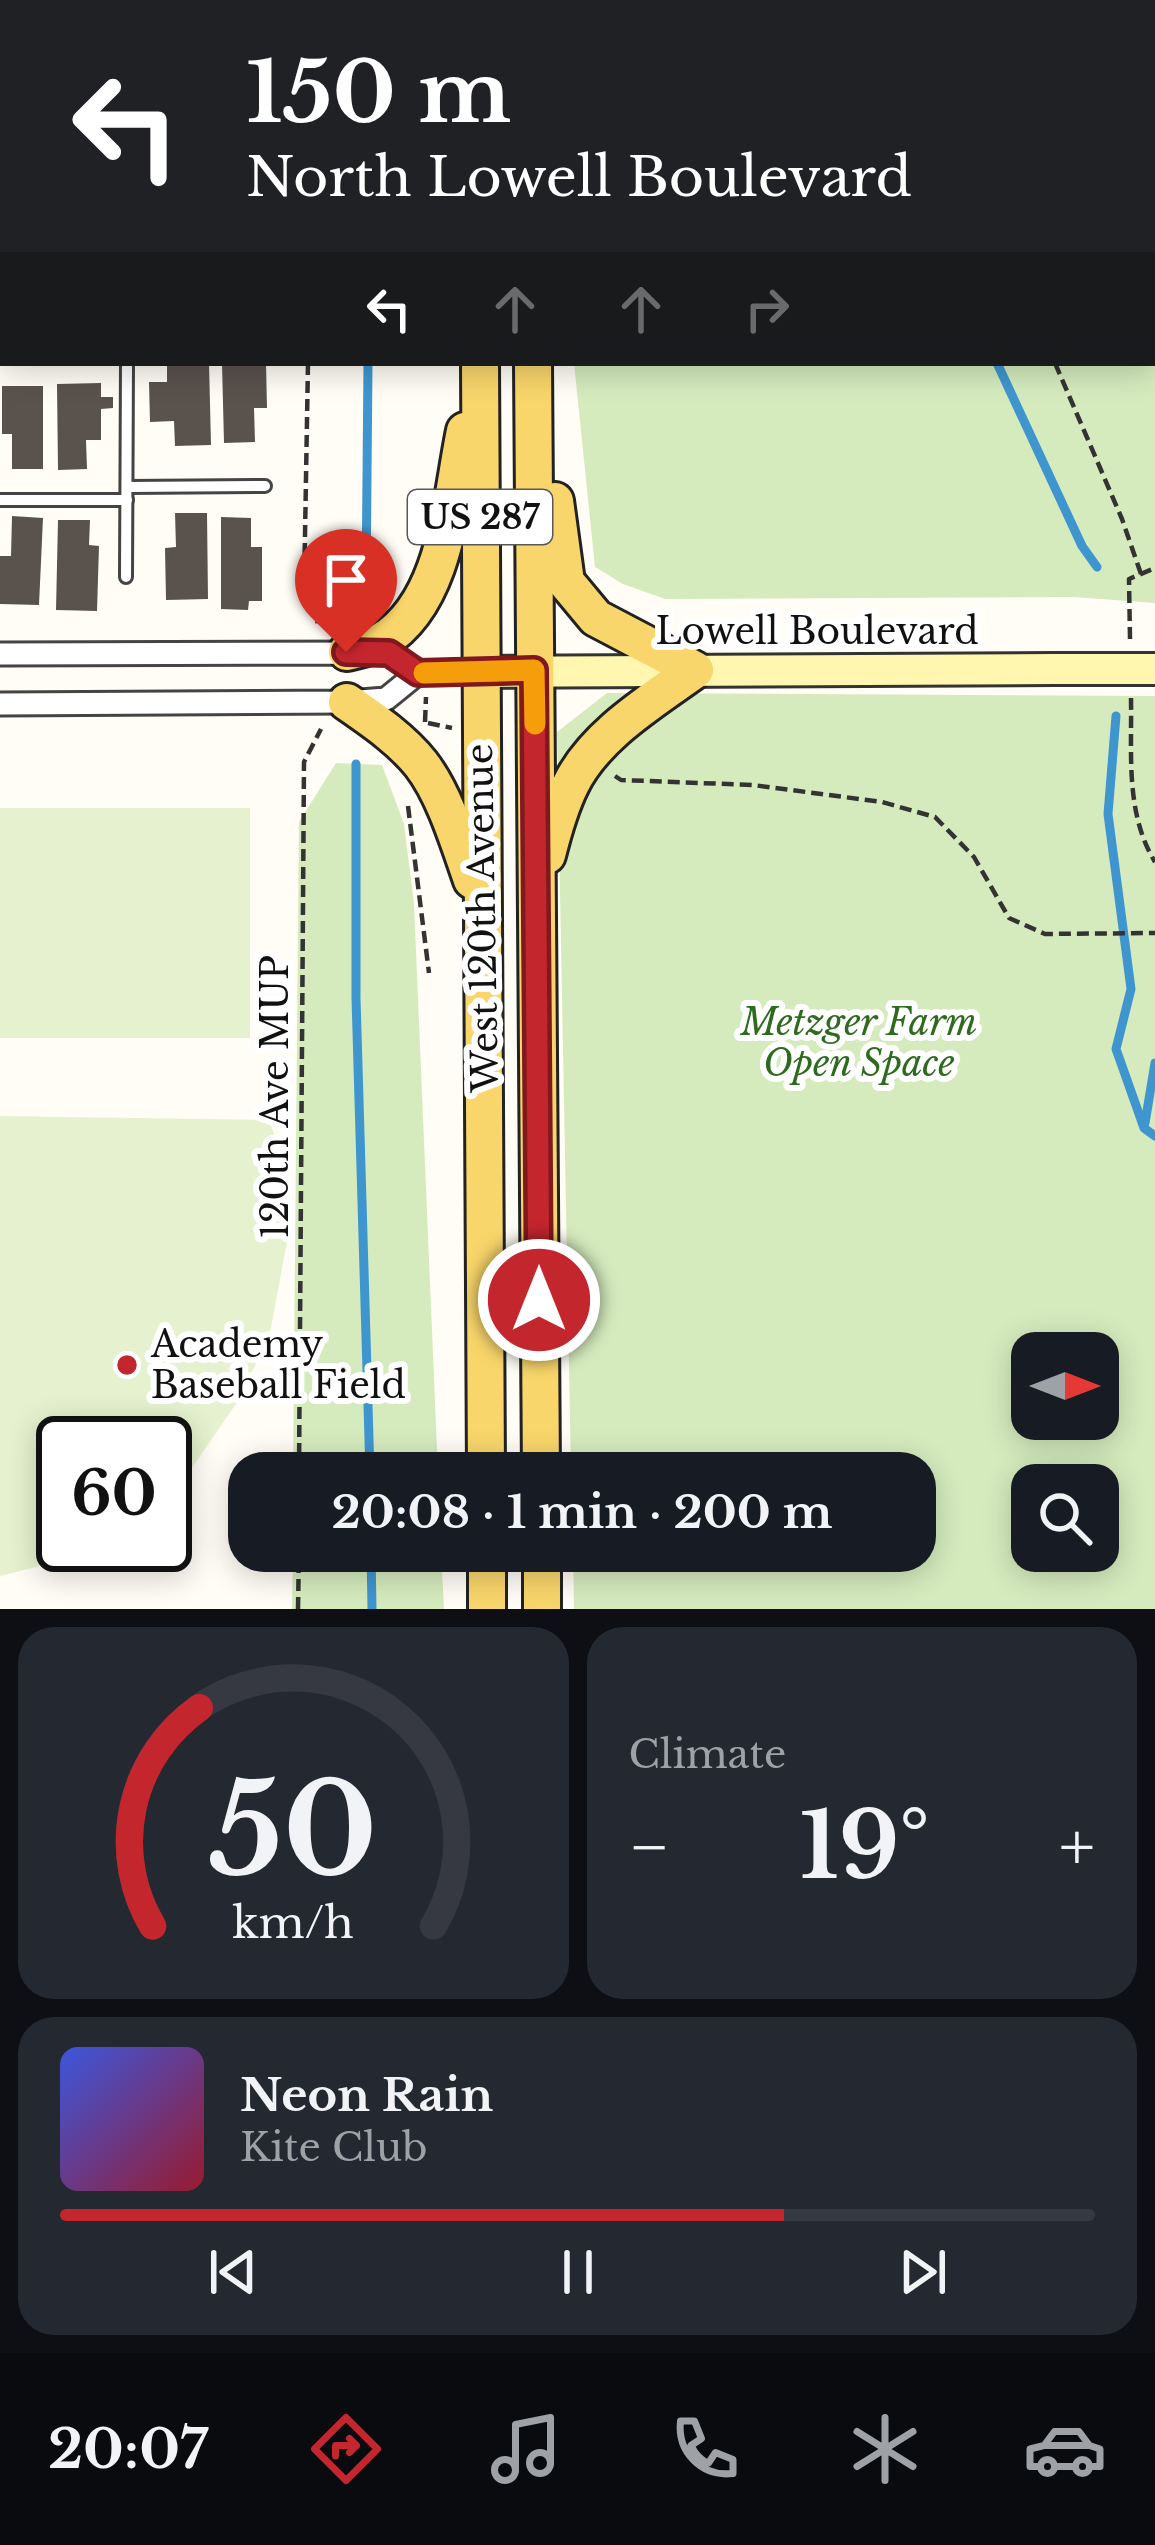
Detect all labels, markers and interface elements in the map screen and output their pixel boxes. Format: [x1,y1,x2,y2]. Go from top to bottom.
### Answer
text: 150 m [246,41,511,145]
icon: left [48,48,204,204]
text: North Lowell Boulevard [246,144,912,211]
icon: left [356,276,422,342]
icon: ahead [482,276,548,342]
icon: ahead [608,276,674,342]
icon: right [734,276,800,342]
road number: US 287 [408,490,552,544]
pin [295,529,397,652]
icon: arrive [313,547,379,613]
street label: Lowell Boulevard [655,609,979,654]
street label: West 120th Avenue [457,743,508,1094]
street label: 120th Ave MUP [253,955,298,1239]
park label: Metzger Farm Open Space [740,1000,977,1086]
position arrow [476,1237,602,1363]
place label: Academy Baseball Field [150,1322,406,1408]
north arrow [1011,1332,1119,1440]
map controls [1011,1332,1119,1572]
marker: Academy Baseball Field [114,1352,140,1378]
speed limit sign: 60 [36,1416,192,1572]
button: search [1011,1464,1119,1572]
text: 20:08 · 1 min · 200 m [331,1484,833,1540]
text: Climate [629,1730,786,1779]
text: 50 [209,1754,377,1909]
text: 19° [800,1791,930,1902]
text: − [629,1806,670,1888]
text: + [1059,1806,1095,1888]
text: km/h [232,1896,354,1950]
text: Neon Rain [240,2067,493,2123]
text: Kite Club [240,2123,428,2172]
icon: previous [200,2239,266,2305]
icon: pause [545,2239,611,2305]
icon: next [890,2239,956,2305]
icon: directions [304,2407,388,2491]
icon: music [484,2407,568,2491]
icon: phone [663,2407,747,2491]
icon: climate [843,2407,927,2491]
icon: car [1023,2407,1107,2491]
text: 20:07 [48,2416,208,2483]

